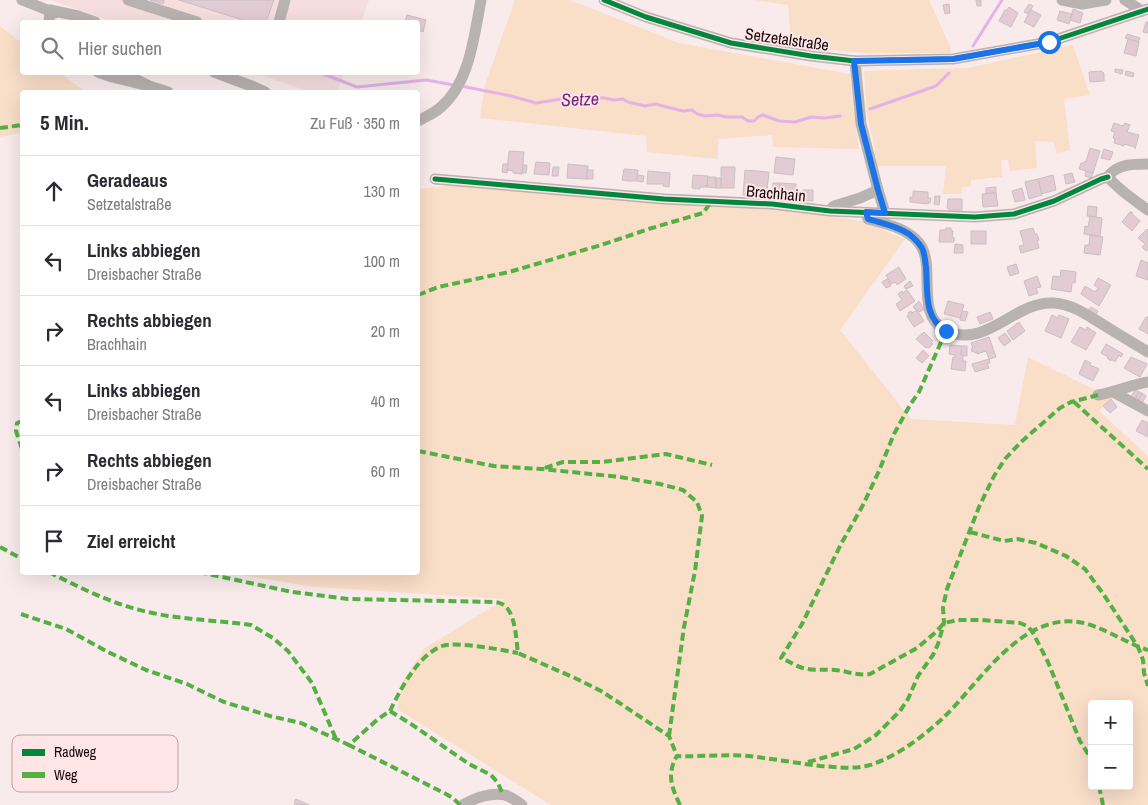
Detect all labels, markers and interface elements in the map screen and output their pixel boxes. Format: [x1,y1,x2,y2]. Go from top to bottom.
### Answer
search box [20,20,420,75]
street label: Setzetalstraße [744,22,830,56]
route start [1038,31,1061,54]
icon: search [38,34,66,62]
text: Hier suchen [78,35,162,61]
water label: Setze [561,86,599,112]
text: 5 Min. [40,108,89,137]
text: Zu Fuß · 350 m [310,112,400,134]
text: Geradeaus [87,167,168,193]
icon: ahead [40,177,68,205]
street label: Brachhain [745,179,807,207]
text: 130 m [364,180,400,202]
text: Setzetalstraße [87,193,172,215]
text: Links abbiegen [87,237,200,263]
icon: left [40,247,68,275]
text: 100 m [364,250,400,272]
text: Dreisbacher Straße [87,263,201,285]
text: Rechts abbiegen [87,307,212,333]
icon: right [40,317,68,345]
text: 20 m [371,320,400,342]
route end [935,320,958,343]
text: Brachhain [87,333,147,355]
text: Links abbiegen [87,377,200,403]
icon: left [40,387,68,415]
text: 40 m [371,390,400,412]
text: Dreisbacher Straße [87,403,201,425]
text: Rechts abbiegen [87,447,212,473]
icon: right [40,457,68,485]
text: 60 m [371,460,400,482]
text: Dreisbacher Straße [87,473,201,495]
icon: arrive [40,527,68,555]
text: Ziel erreicht [87,528,175,554]
map controls [1088,700,1133,790]
button: + [1088,700,1133,745]
legend [12,735,178,792]
text: Radweg [54,743,97,761]
button: − [1088,745,1133,790]
text: Weg [54,766,78,784]

